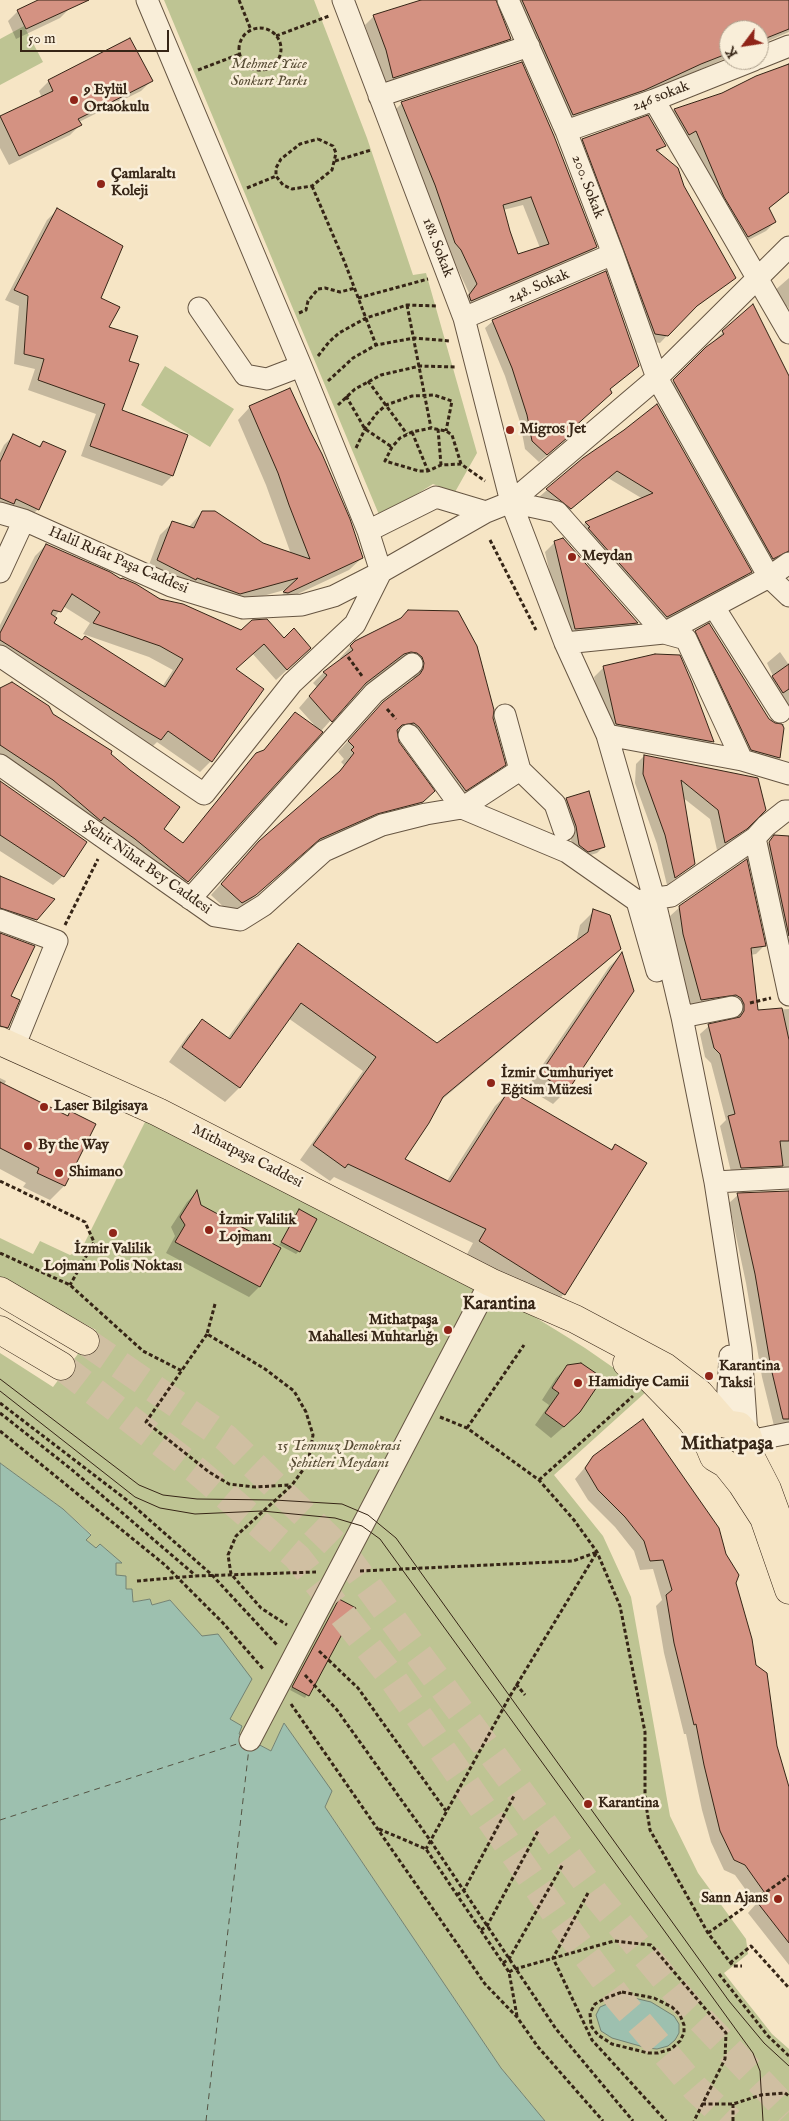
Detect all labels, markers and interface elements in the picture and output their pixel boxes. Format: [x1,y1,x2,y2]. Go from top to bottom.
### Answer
scale bar [22,20,171,52]
north arrow [719,20,769,70]
text: 50 m [28,29,56,48]
text: K [722,43,742,61]
park label: Mehmet Yüce Sonkurt Parkı [231,56,307,91]
street label: 246 sokak [630,78,692,116]
place label: 9 Eylül Ortaokulu [84,82,149,117]
marker: 9 Eylül Ortaokulu [68,94,80,106]
street label: 200. Sokak [567,153,607,221]
place label: Çamlaraltı Koleji [111,166,176,201]
marker: Çamlaraltı Koleji [95,178,107,190]
street label: 188. Sokak [417,216,457,280]
street label: 248. Sokak [506,266,572,308]
place label: Migros Jet [520,421,586,439]
marker: Migros Jet [504,424,516,436]
street label: Halil Rıfat Paşa Caddesi [45,523,191,599]
place label: Meydan [582,548,632,566]
marker: Meydan [566,551,578,563]
street label: Şehit Nihat Bey Caddesi [80,817,214,919]
place label: İzmir Cumhuriyet Eğitim Müzesi [501,1065,613,1100]
marker: İzmir Cumhuriyet Eğitim Müzesi [485,1077,497,1089]
place label: Laser Bilgisaya [54,1098,148,1116]
marker: Laser Bilgisaya [38,1101,50,1113]
street label: Mithatpaşa Caddesi [189,1121,305,1193]
place label: By the Way [38,1137,109,1155]
marker: By the Way [22,1140,34,1152]
place label: Shimano [69,1164,123,1182]
marker: Shimano [53,1167,65,1179]
place label: İzmir Valilik Lojmanı [219,1212,296,1247]
marker: İzmir Valilik Lojmanı [203,1224,215,1236]
marker: İzmir Valilik Lojmanı Polis Noktası [107,1227,119,1239]
place label: İzmir Valilik Lojmanı Polis Noktası [44,1241,182,1276]
district label: Karantina [462,1294,536,1316]
place label: Mithatpaşa Mahallesi Muhtarlığı [308,1312,438,1347]
marker: Mithatpaşa Mahallesi Muhtarlığı [442,1324,454,1336]
place label: Karantina Taksi [719,1358,780,1393]
marker: Karantina Taksi [703,1370,715,1382]
place label: Hamidiye Camii [588,1374,689,1392]
marker: Hamidiye Camii [572,1377,584,1389]
district label: Mithatpaşa [681,1433,773,1457]
park label: 15 Temmuz Demokrasi Şehitleri Meydanı [277,1438,401,1473]
place label: Karantina [598,1795,659,1813]
marker: Karantina [582,1798,594,1810]
place label: Sann Ajans [701,1890,768,1908]
marker: Sann Ajans [772,1893,784,1905]

